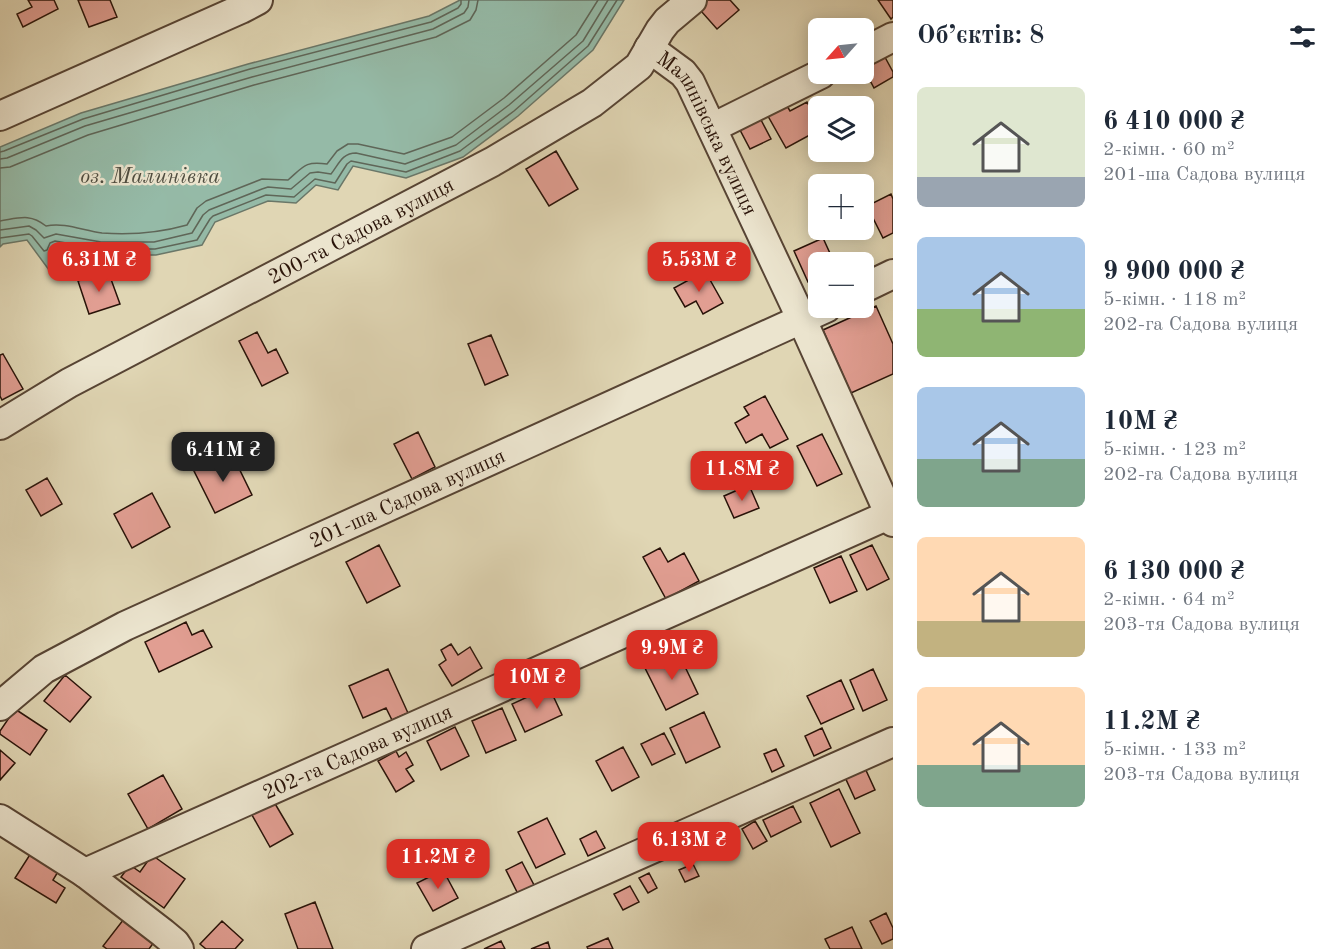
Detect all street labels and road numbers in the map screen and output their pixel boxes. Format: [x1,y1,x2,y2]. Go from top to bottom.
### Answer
street label: Малинівська вулиця [652,48,760,219]
street label: 200-та Садова вулиця [265,175,458,289]
street label: 201-ша Садова вулиця [307,446,509,553]
street label: 202-га Садова вулиця [260,702,456,804]

